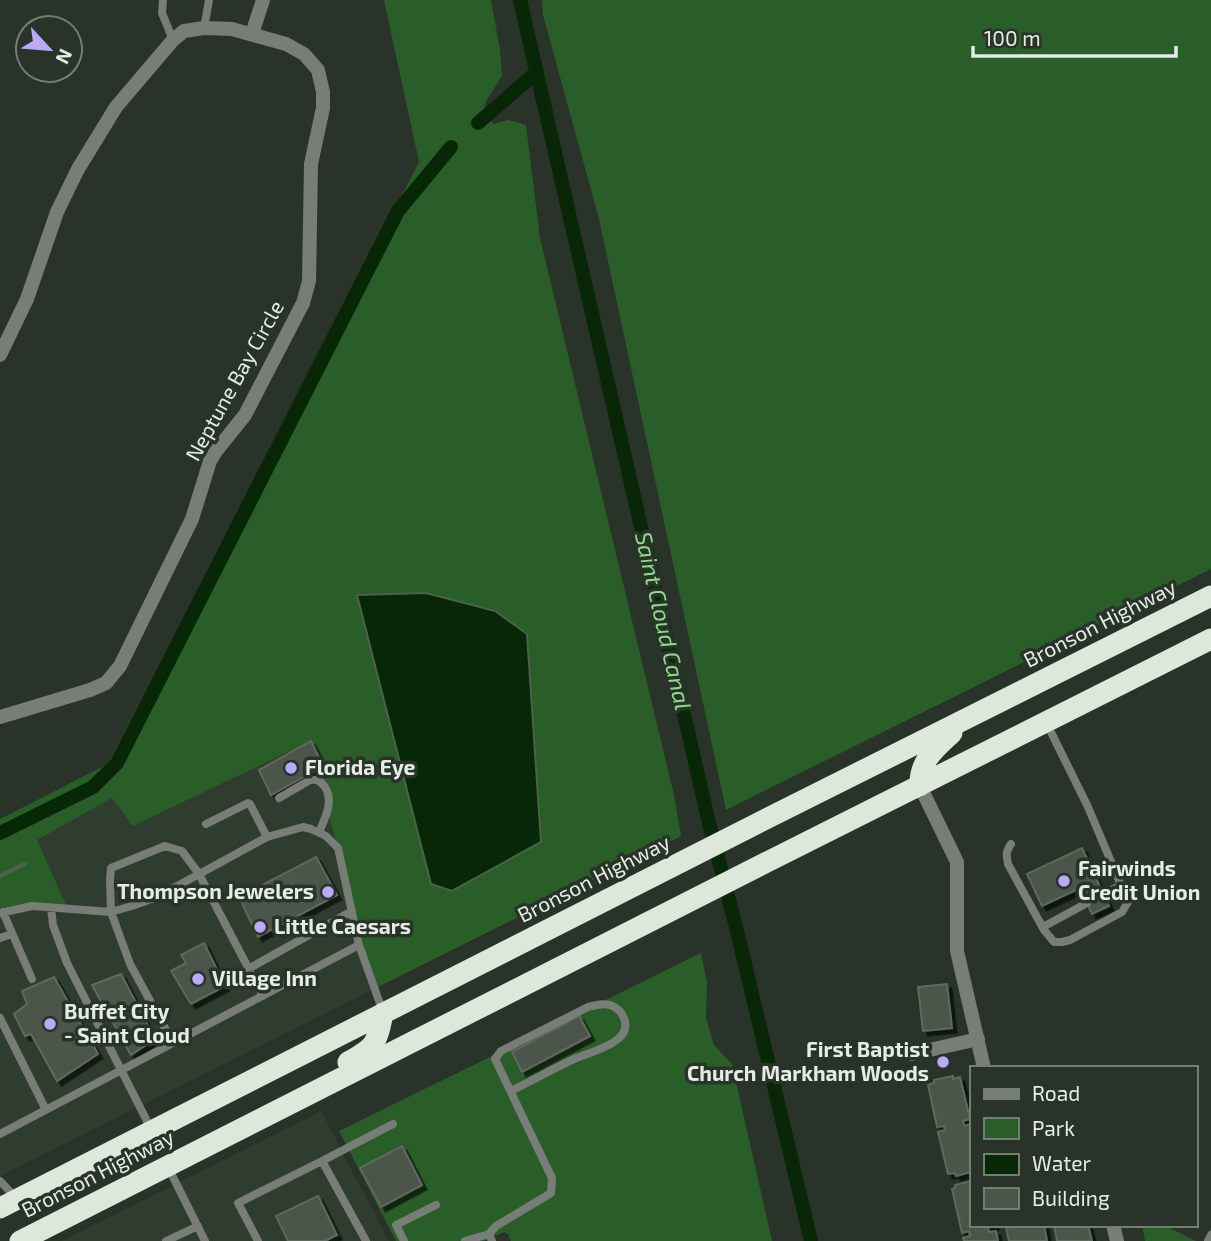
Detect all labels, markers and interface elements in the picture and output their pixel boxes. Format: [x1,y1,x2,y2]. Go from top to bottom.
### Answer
north arrow [14,14,84,84]
scale bar [973,14,1176,58]
text: 100 m [984,25,1041,50]
text: N [51,45,78,68]
street label: Neptune Bay Circle [179,296,288,465]
water label: Saint Cloud Canal [630,529,698,713]
street label: Bronson Highway [1019,573,1180,672]
place label: Florida Eye [305,754,416,780]
marker: Florida Eye [283,760,299,776]
street label: Bronson Highway [513,828,674,927]
place label: Fairwinds Credit Union [1078,855,1200,904]
marker: Fairwinds Credit Union [1056,873,1072,889]
place label: Thompson Jewelers [117,878,314,903]
marker: Thompson Jewelers [320,884,336,900]
place label: Little Caesars [274,913,411,938]
marker: Little Caesars [252,919,268,935]
place label: Village Inn [212,965,317,990]
marker: Village Inn [190,971,206,987]
place label: Buffet City - Saint Cloud [64,998,190,1047]
marker: Buffet City - Saint Cloud [42,1016,58,1032]
place label: First Baptist Church Markham Woods [687,1036,929,1085]
marker: First Baptist Church Markham Woods [935,1054,951,1070]
legend [970,1066,1197,1227]
text: Road [1032,1080,1080,1105]
text: Park [1032,1115,1075,1140]
street label: Bronson Highway [17,1123,178,1222]
text: Water [1032,1150,1091,1175]
text: Building [1032,1185,1110,1210]

